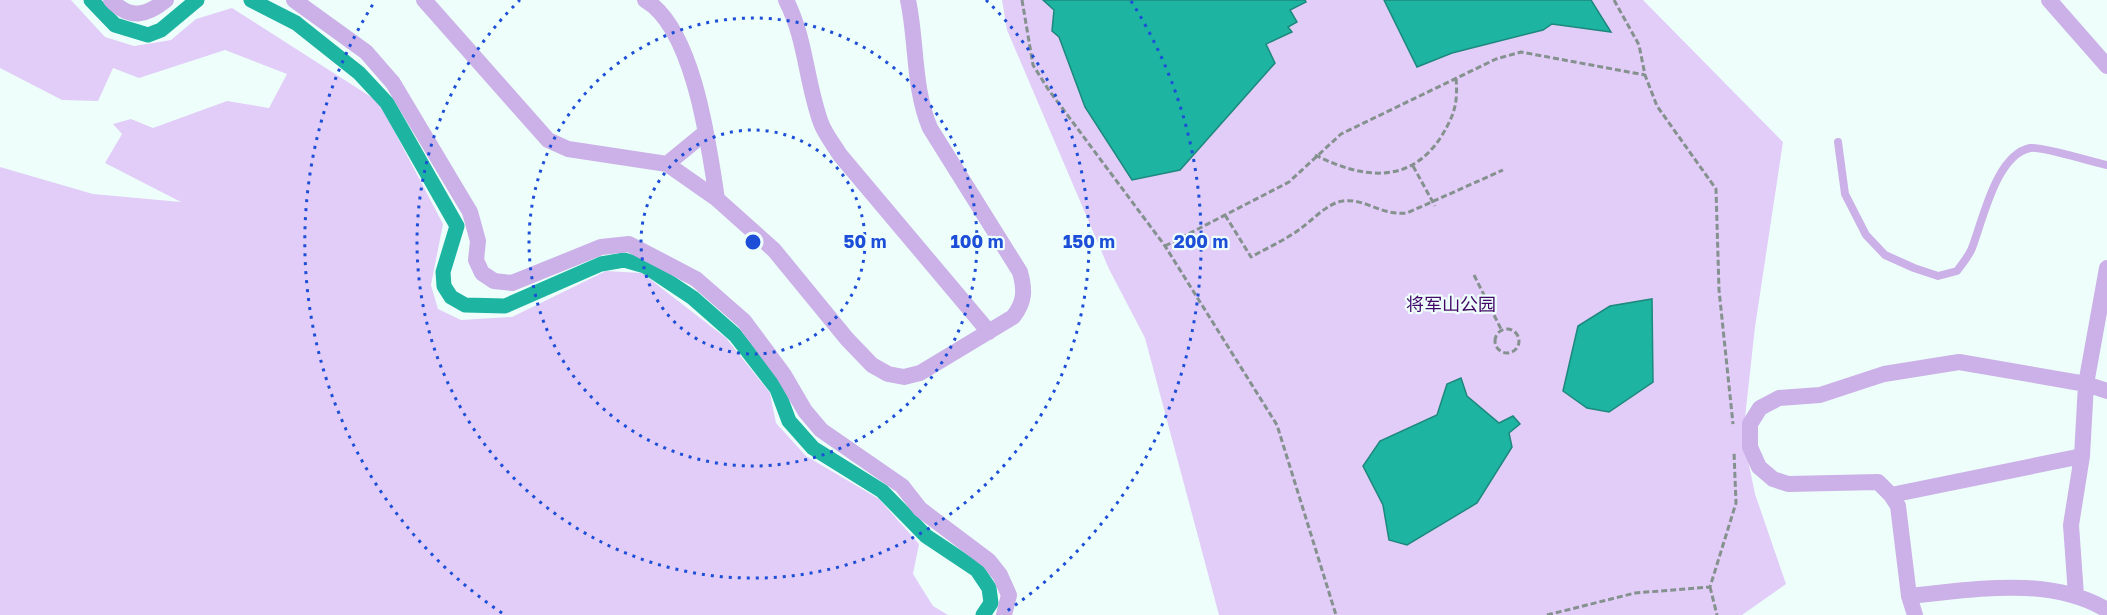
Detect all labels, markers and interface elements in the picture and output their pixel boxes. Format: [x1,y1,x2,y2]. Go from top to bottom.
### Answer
text: 50 m [844,230,886,252]
text: 100 m [951,230,1003,252]
text: 150 m [1063,230,1115,252]
text: 200 m [1174,230,1228,252]
centre of rings [743,232,763,252]
park label: 将军山公园 [1406,293,1496,315]

